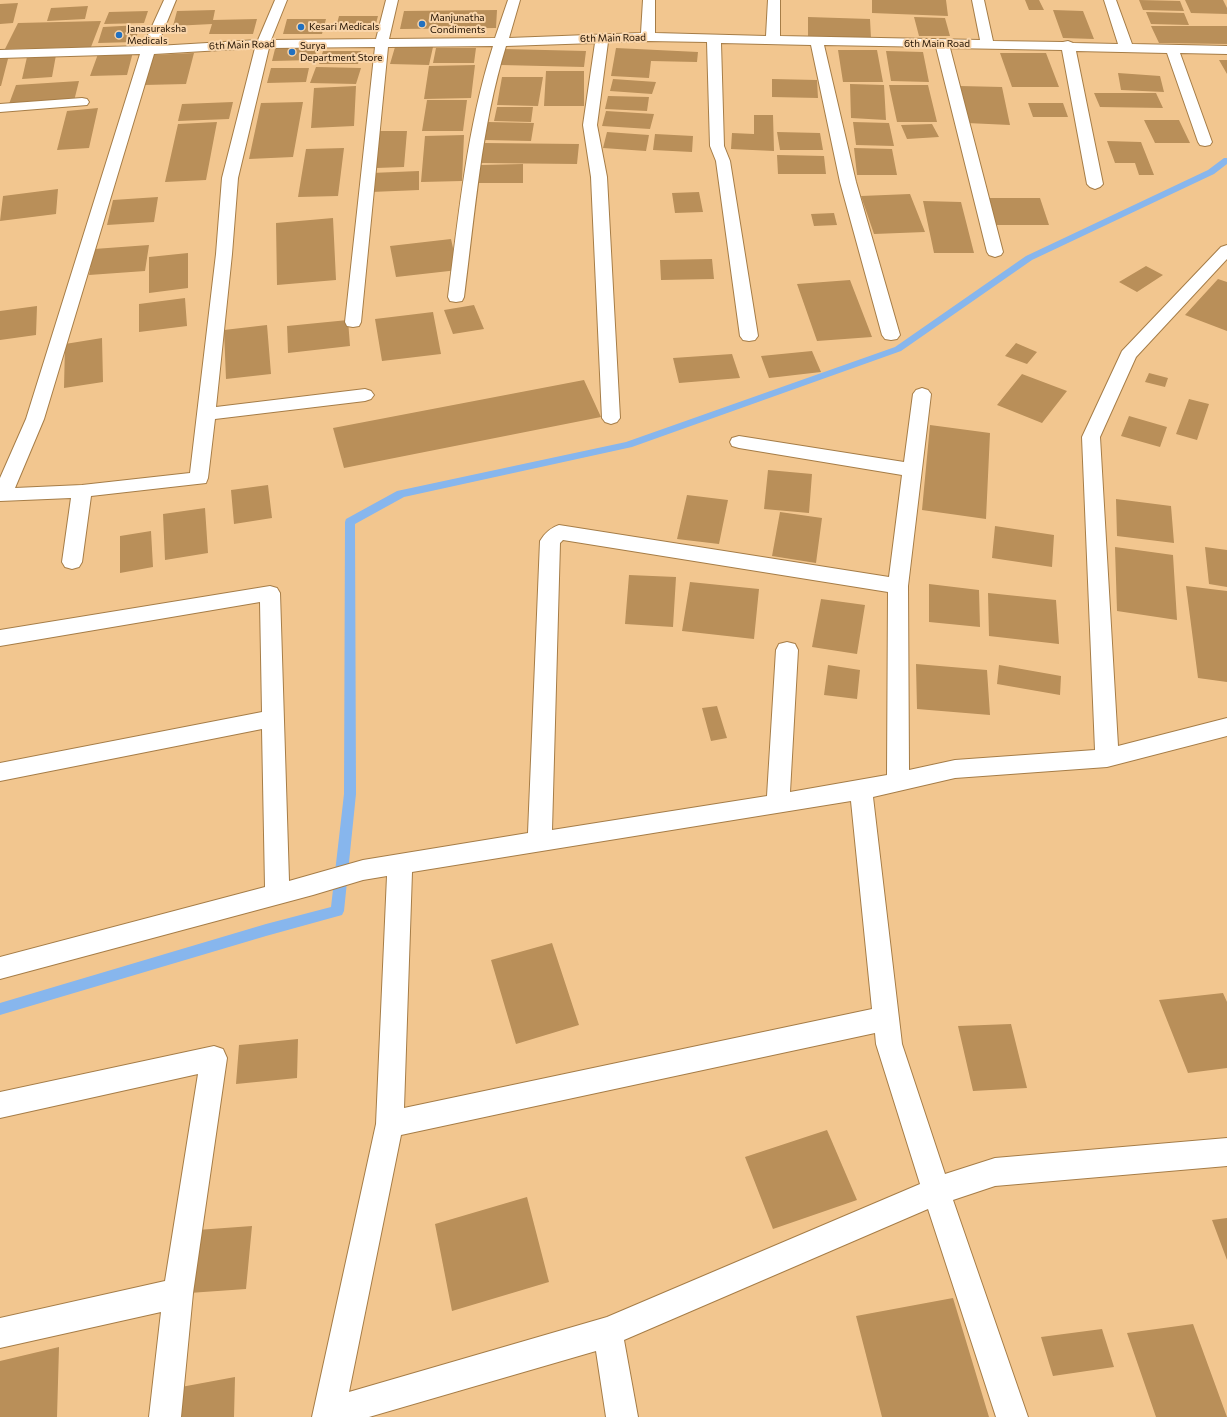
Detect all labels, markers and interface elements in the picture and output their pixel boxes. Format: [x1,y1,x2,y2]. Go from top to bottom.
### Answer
place label: Manjunatha Condiments [430,12,485,36]
marker: Manjunatha Condiments [417,19,427,29]
place label: Kesari Medicals [309,21,379,33]
marker: Kesari Medicals [296,22,306,32]
place label: Janasuraksha Medicals [127,23,186,46]
marker: Janasuraksha Medicals [114,30,124,40]
street label: 6th Main Road [580,31,646,45]
street label: 6th Main Road [209,38,275,52]
street label: 6th Main Road [904,38,970,50]
place label: Surya Department Store [300,40,382,64]
marker: Surya Department Store [287,47,297,57]

